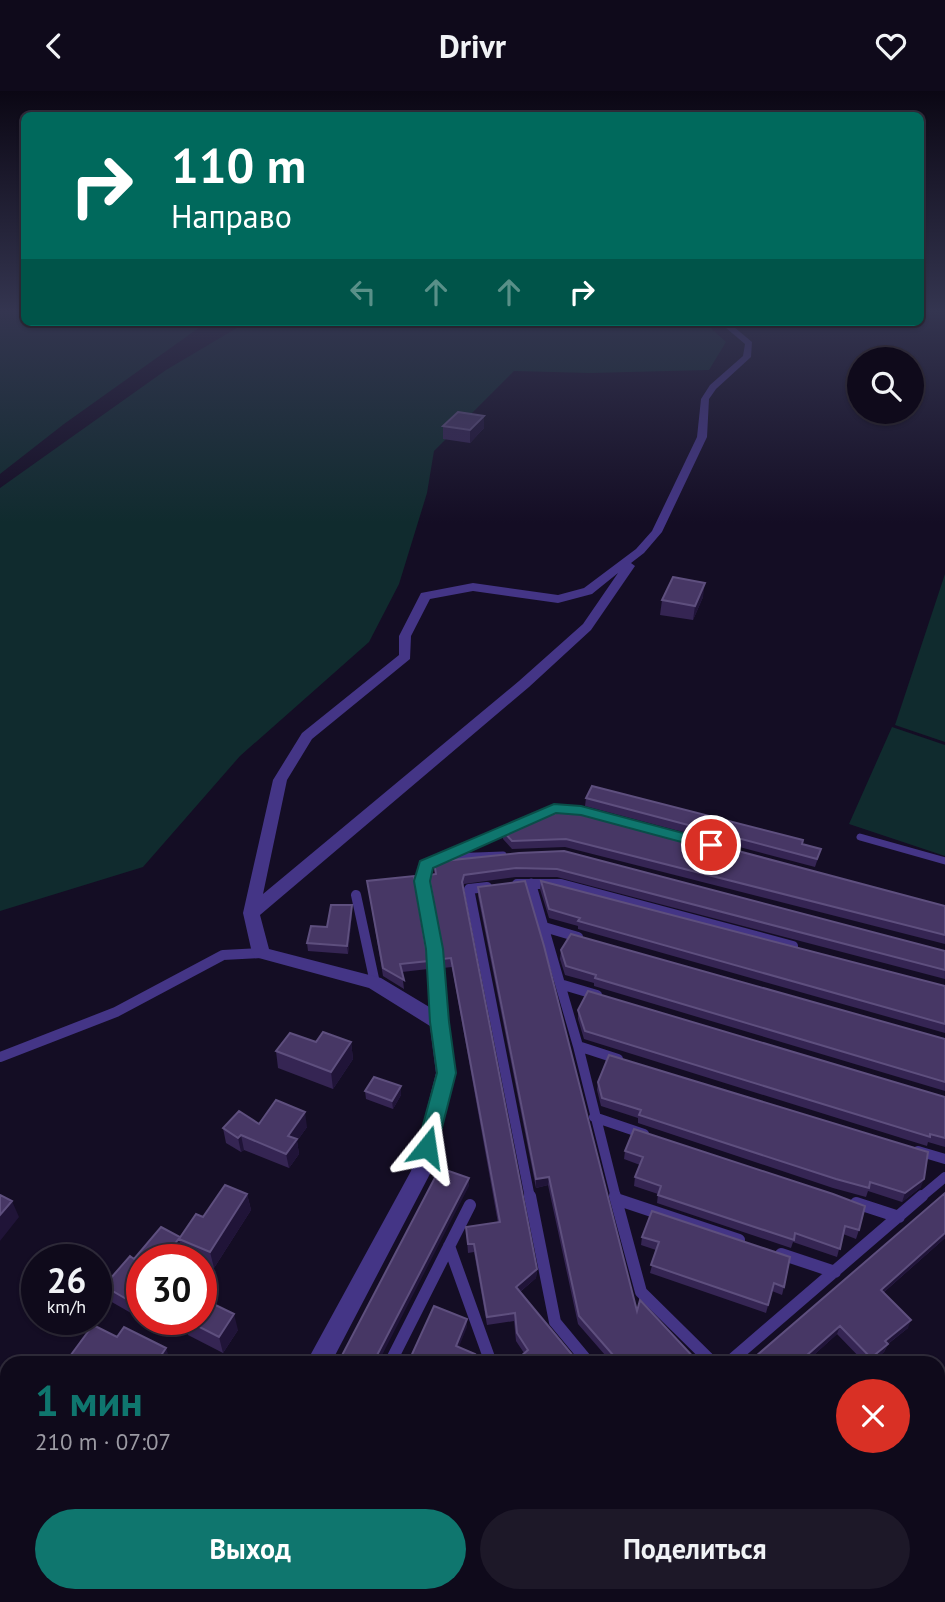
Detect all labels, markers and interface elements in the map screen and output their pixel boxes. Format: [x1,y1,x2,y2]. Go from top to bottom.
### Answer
text: Drivr [439,25,506,67]
icon: back [35,27,73,65]
icon: heart [872,27,910,65]
text: 110 m [171,133,306,197]
icon: right [56,140,147,231]
text: Направо [171,195,292,237]
icon: left [344,273,382,311]
icon: ahead [417,273,455,311]
icon: ahead [490,273,528,311]
icon: right [563,273,601,311]
map controls [847,347,924,424]
button: search [847,347,924,424]
pin [681,815,741,875]
icon: arrive [692,826,730,864]
position arrow [390,1110,464,1184]
speed limit sign: 30 [126,1244,217,1335]
text: 26 [47,1257,86,1303]
text: km/h [47,1295,86,1318]
text: 1 мин [35,1373,143,1428]
button: close [836,1379,910,1453]
text: 210 m · 07:07 [35,1427,171,1456]
button: Выход [35,1509,466,1589]
button: Поделиться [480,1509,910,1589]

